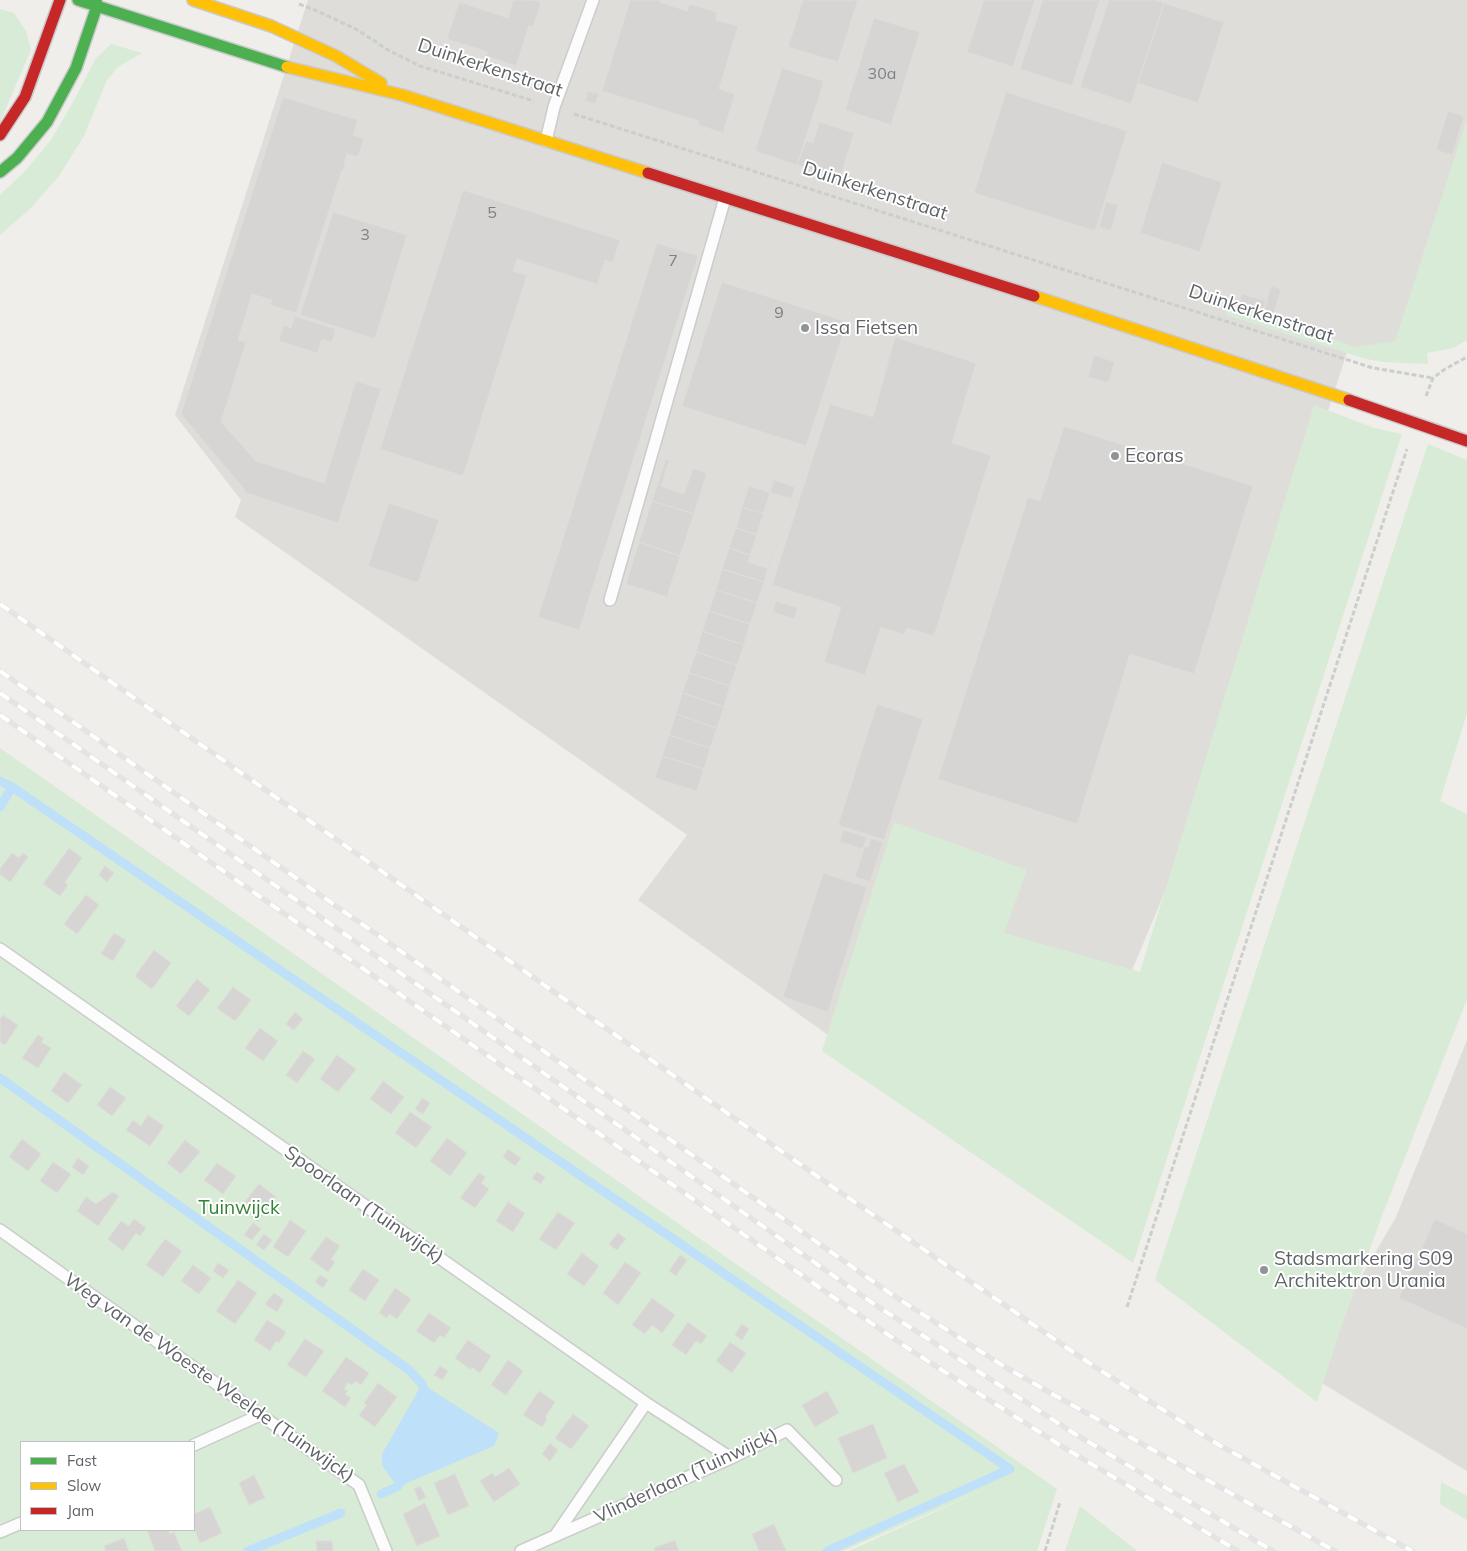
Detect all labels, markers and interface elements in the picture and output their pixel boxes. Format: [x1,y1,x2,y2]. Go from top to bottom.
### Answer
street label: Duinkerkenstraat [415,34,565,102]
house number: 30a [868,64,896,84]
street label: Duinkerkenstraat [800,157,950,225]
house number: 5 [487,203,497,223]
house number: 3 [360,225,370,245]
house number: 7 [668,251,678,271]
street label: Duinkerkenstraat [1186,280,1336,348]
house number: 9 [774,303,784,323]
place label: Issa Fietsen [815,317,918,339]
marker: Issa Fietsen [799,322,811,334]
place label: Ecoras [1125,445,1184,467]
marker: Ecoras [1109,450,1121,462]
street label: Spoorlaan (Tuinwijck) [280,1141,448,1269]
park label: Tuinwijck [198,1197,280,1219]
place label: Stadsmarkering S09 Architektron Urania [1274,1248,1453,1292]
marker: Stadsmarkering S09 Architektron Urania [1258,1264,1270,1276]
street label: Weg van de Woeste Weelde (Tuinwijck) [59,1268,359,1488]
street label: Vlinderlaan (Tuinwijck) [591,1423,781,1529]
legend [20,1441,195,1531]
text: Fast [67,1451,97,1470]
text: Slow [67,1476,101,1495]
text: Jam [67,1501,94,1520]

